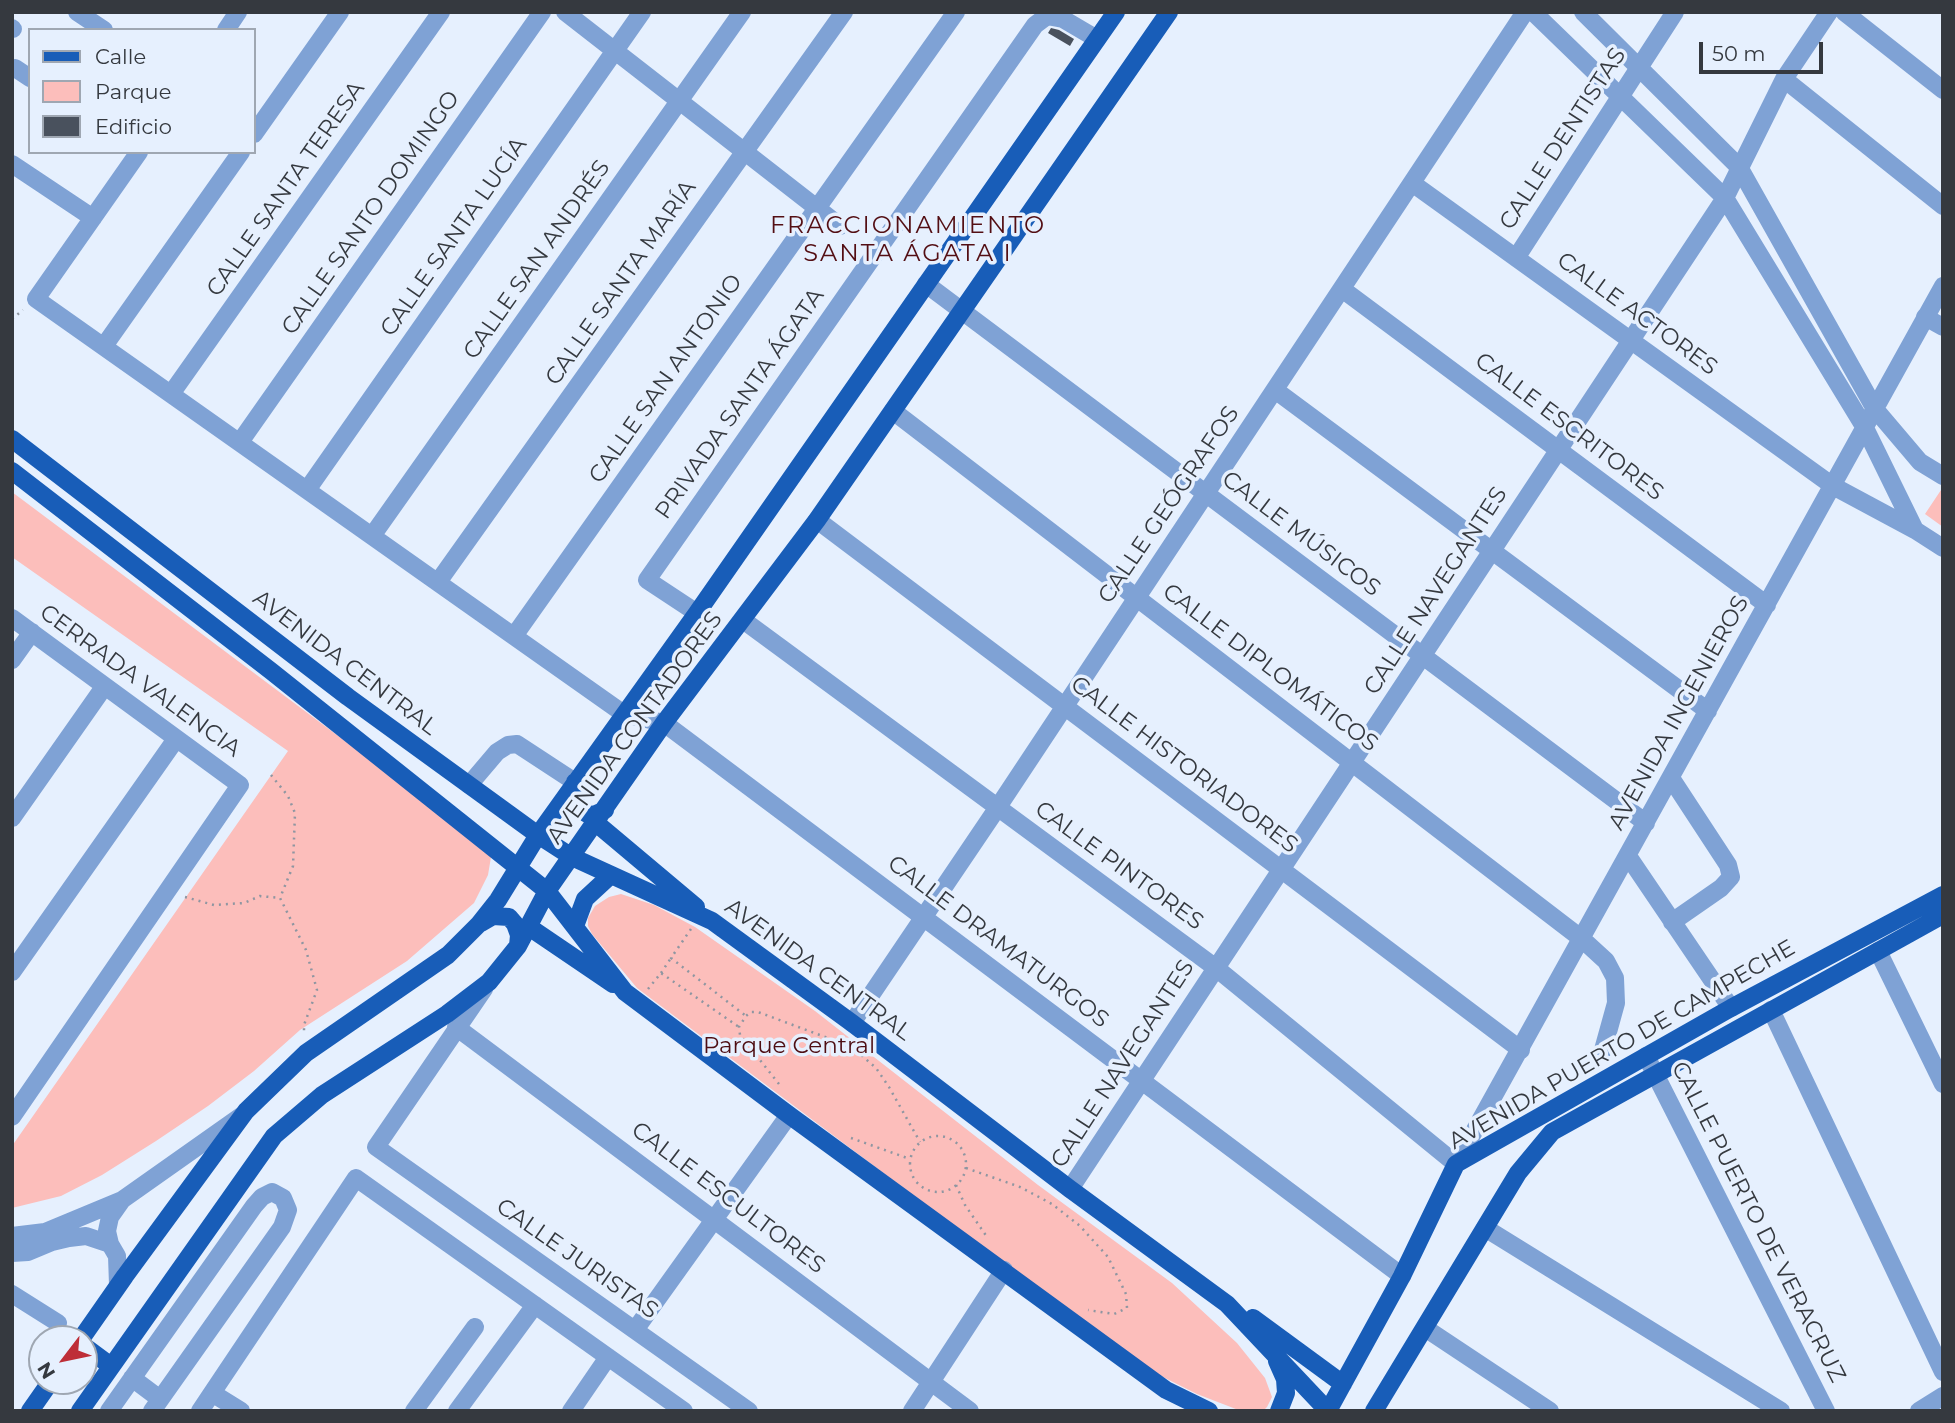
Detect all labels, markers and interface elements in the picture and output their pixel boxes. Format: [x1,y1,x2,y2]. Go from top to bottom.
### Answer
legend [28,28,256,154]
scale bar [1703,28,1827,72]
text: 50 m [1712,41,1766,66]
street label: CALLE DENTISTAS [1494,43,1632,235]
text: Calle [95,44,146,69]
street label: CALLE SANTA TERESA [201,76,371,302]
text: Parque [95,79,171,104]
street label: CALLE SANTO DOMINGO [276,86,466,340]
text: Edificio [95,114,172,139]
street label: CALLE SANTA LUCÍA [375,132,533,342]
street label: CALLE SAN ANDRÉS [458,155,616,365]
street label: CALLE SANTA MARÍA [540,175,702,391]
district label: FRACCIONAMIENTO SANTA ÁGATA I [772,212,1044,268]
street label: CALLE ACTORES [1551,247,1723,381]
street label: CALLE SAN ANTONIO [583,269,749,489]
street label: PRIVADA SANTA ÁGATA [650,283,830,525]
street label: CALLE ESCRITORES [1469,347,1669,507]
street label: CALLE GEÓGRAFOS [1093,401,1245,609]
street label: CALLE MÚSICOS [1216,465,1386,603]
street label: CALLE NAVEGANTES [1359,482,1513,700]
street label: CALLE DIPLOMÁTICOS [1157,578,1383,758]
street label: AVENIDA CENTRAL [247,585,443,741]
street label: AVENIDA INGENIEROS [1603,591,1755,835]
street label: CERRADA VALENCIA [34,599,246,763]
street label: AVENIDA CONTADORES [541,606,729,850]
street label: CALLE HISTORIADORES [1065,671,1303,859]
street label: CALLE PINTORES [1029,796,1209,936]
street label: CALLE DRAMATURGOS [882,850,1114,1034]
street label: AVENIDA CENTRAL [719,893,917,1047]
street label: AVENIDA PUERTO DE CAMPECHE [1444,934,1800,1156]
street label: CALLE NAVEGANTES [1046,955,1200,1173]
park label: Parque Central [703,1032,875,1060]
street label: CALLE PUERTO DE VERACRUZ [1665,1057,1851,1387]
street label: CALLE ESCULTORES [626,1116,830,1280]
street label: CALLE JURISTAS [491,1193,663,1325]
north arrow [28,1325,98,1395]
text: N [33,1358,60,1383]

